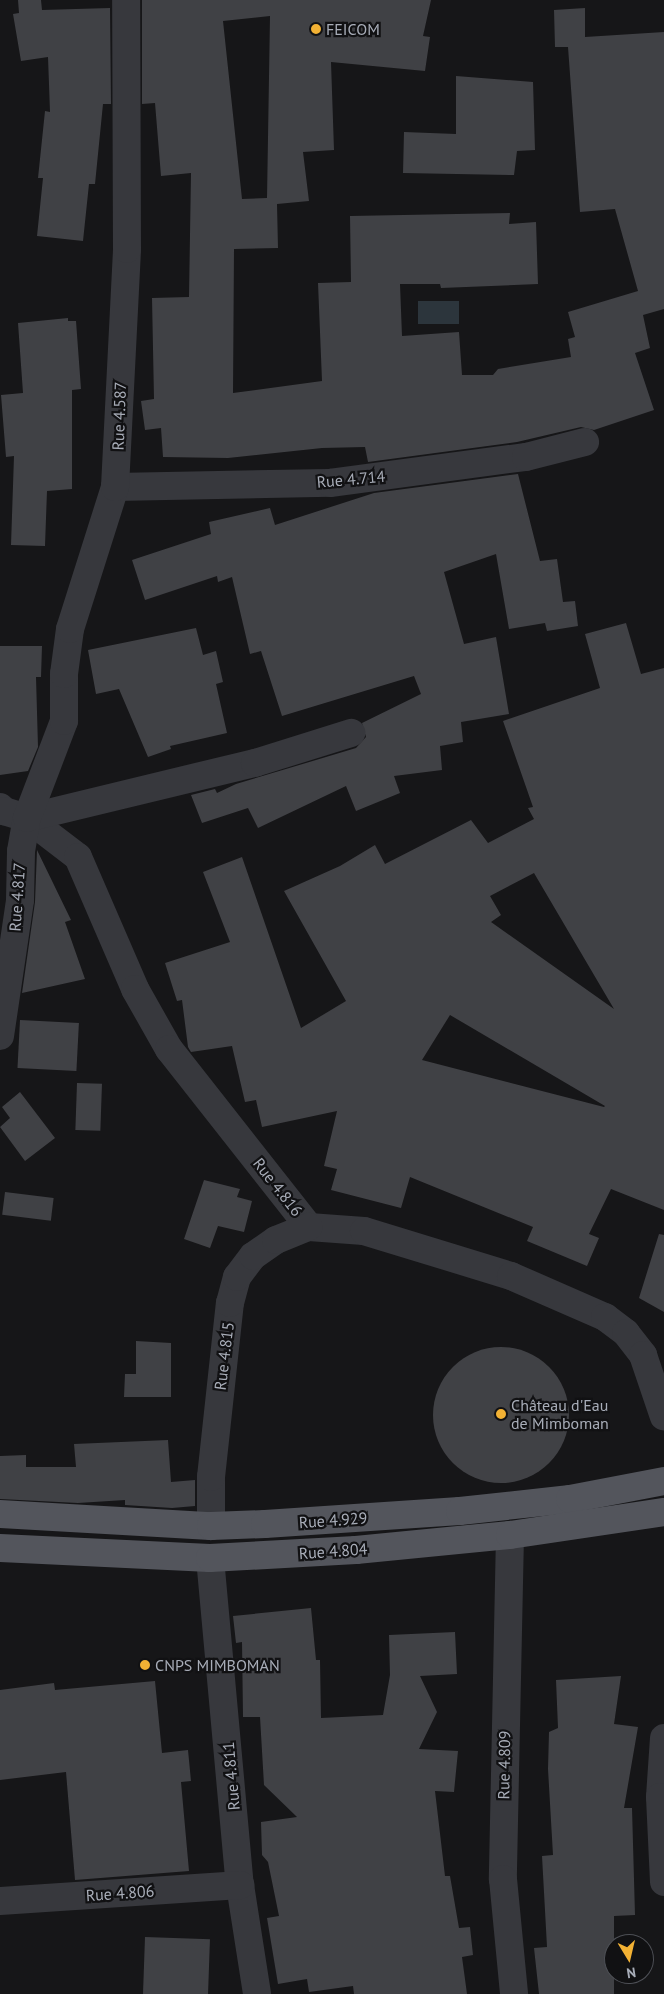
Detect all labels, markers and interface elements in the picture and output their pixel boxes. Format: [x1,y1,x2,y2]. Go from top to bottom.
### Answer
place label: FEICOM [326,19,380,39]
marker: FEICOM [310,23,322,35]
street label: Rue 4.587 [108,381,130,451]
street label: Rue 4.714 [316,466,386,492]
street label: Rue 4.817 [5,862,29,932]
street label: Rue 4.816 [249,1154,307,1220]
street label: Rue 4.815 [210,1321,238,1391]
place label: Château d'Eau de Mimboman [511,1395,609,1433]
marker: Château d'Eau de Mimboman [495,1408,507,1420]
street label: Rue 4.929 [298,1508,368,1532]
street label: Rue 4.804 [298,1539,368,1563]
place label: CNPS MIMBOMAN [155,1655,280,1675]
marker: CNPS MIMBOMAN [139,1659,151,1671]
street label: Rue 4.809 [494,1730,514,1800]
street label: Rue 4.811 [218,1741,244,1811]
street label: Rue 4.806 [85,1881,155,1905]
north arrow [604,1934,654,1984]
text: N [625,1963,637,1982]

